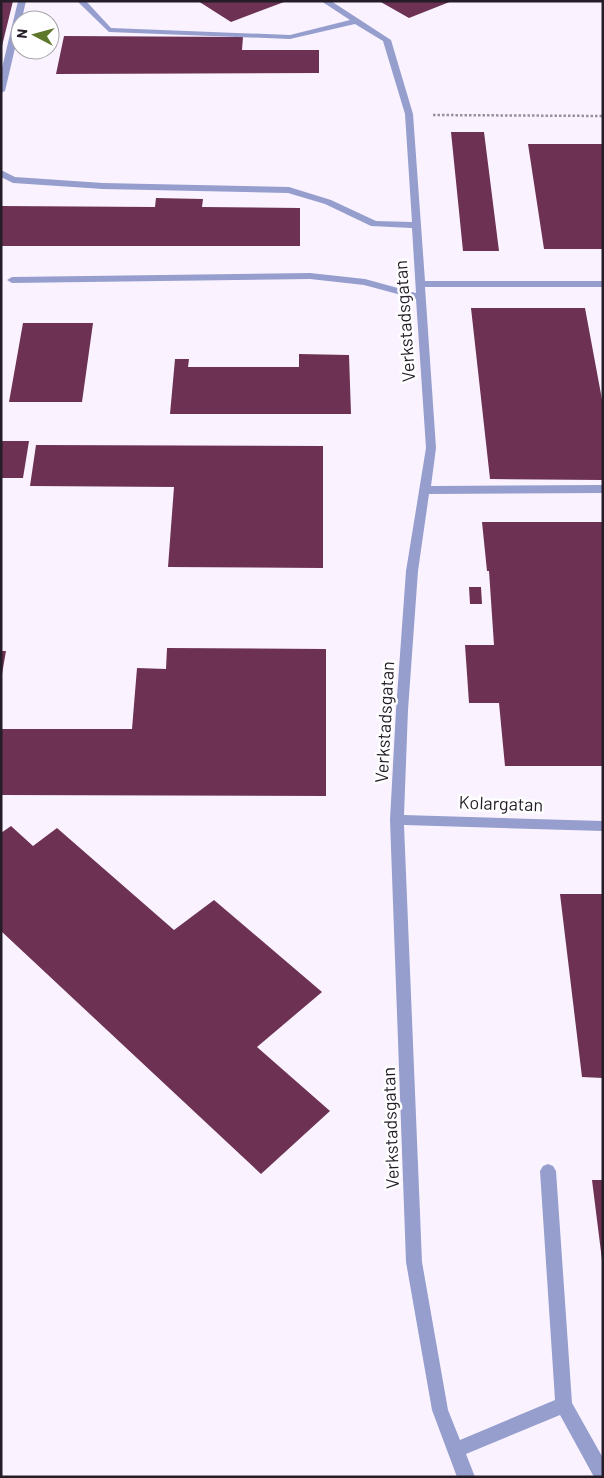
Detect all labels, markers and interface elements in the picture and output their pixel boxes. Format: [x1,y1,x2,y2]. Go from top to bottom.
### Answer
north arrow [10,10,60,60]
text: N [13,28,31,39]
street label: Verkstadsgatan [389,259,419,383]
street label: Verkstadsgatan [370,661,398,783]
street label: Kolargatan [458,791,544,815]
street label: Verkstadsgatan [377,1067,403,1189]

